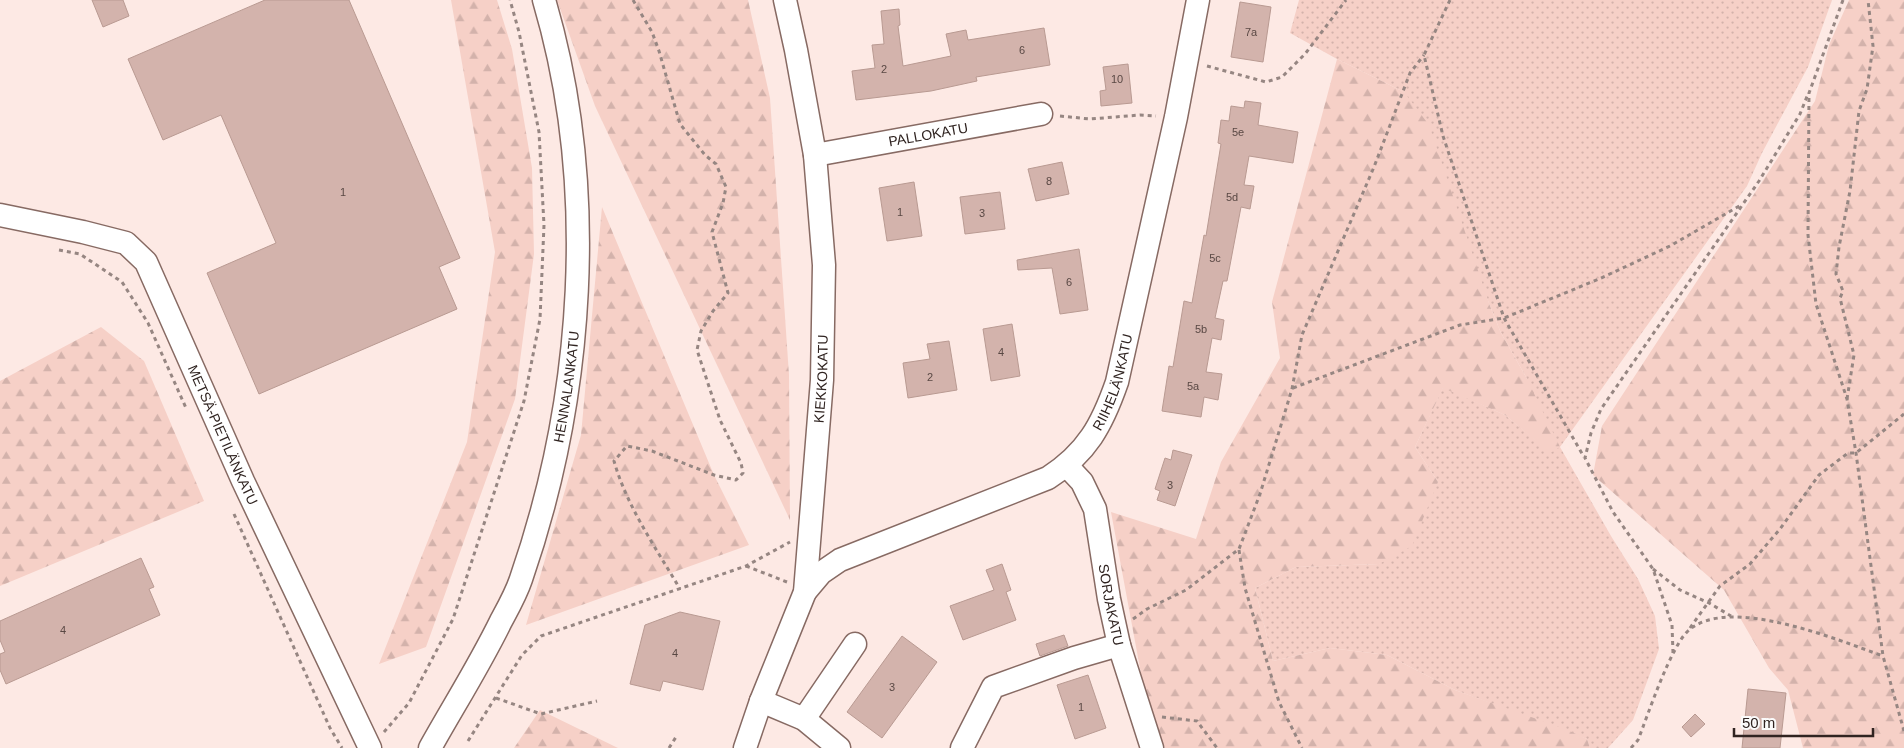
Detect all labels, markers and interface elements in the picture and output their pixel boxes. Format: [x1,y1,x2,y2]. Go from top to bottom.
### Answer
house number: 7a [1245,26,1258,38]
house number: 6 [1019,44,1025,56]
house number: 2 [881,63,887,75]
house number: 10 [1111,73,1123,85]
street label: PALLOKATU [887,119,969,150]
house number: 5e [1232,126,1244,138]
house number: 8 [1046,175,1052,187]
house number: 1 [340,186,346,198]
house number: 5d [1226,191,1238,203]
house number: 1 [897,206,903,218]
house number: 3 [979,207,985,219]
house number: 5c [1209,252,1221,264]
house number: 6 [1066,276,1072,288]
house number: 5b [1195,323,1207,335]
street label: HENNALANKATU [550,330,582,444]
street label: RIIHELÄNKATU [1089,332,1135,433]
street label: KIEKKOKATU [811,334,831,424]
house number: 4 [998,346,1004,358]
street label: METSÄ-PIETILÄNKATU [185,363,261,508]
house number: 2 [927,371,933,383]
house number: 5a [1187,380,1200,392]
house number: 3 [1167,479,1173,491]
street label: SORJAKATU [1096,563,1127,647]
house number: 4 [60,624,66,636]
house number: 4 [672,647,678,659]
house number: 3 [889,681,895,693]
house number: 1 [1078,701,1084,713]
scale bar [1734,706,1873,738]
text: 50 m [1742,714,1775,731]

